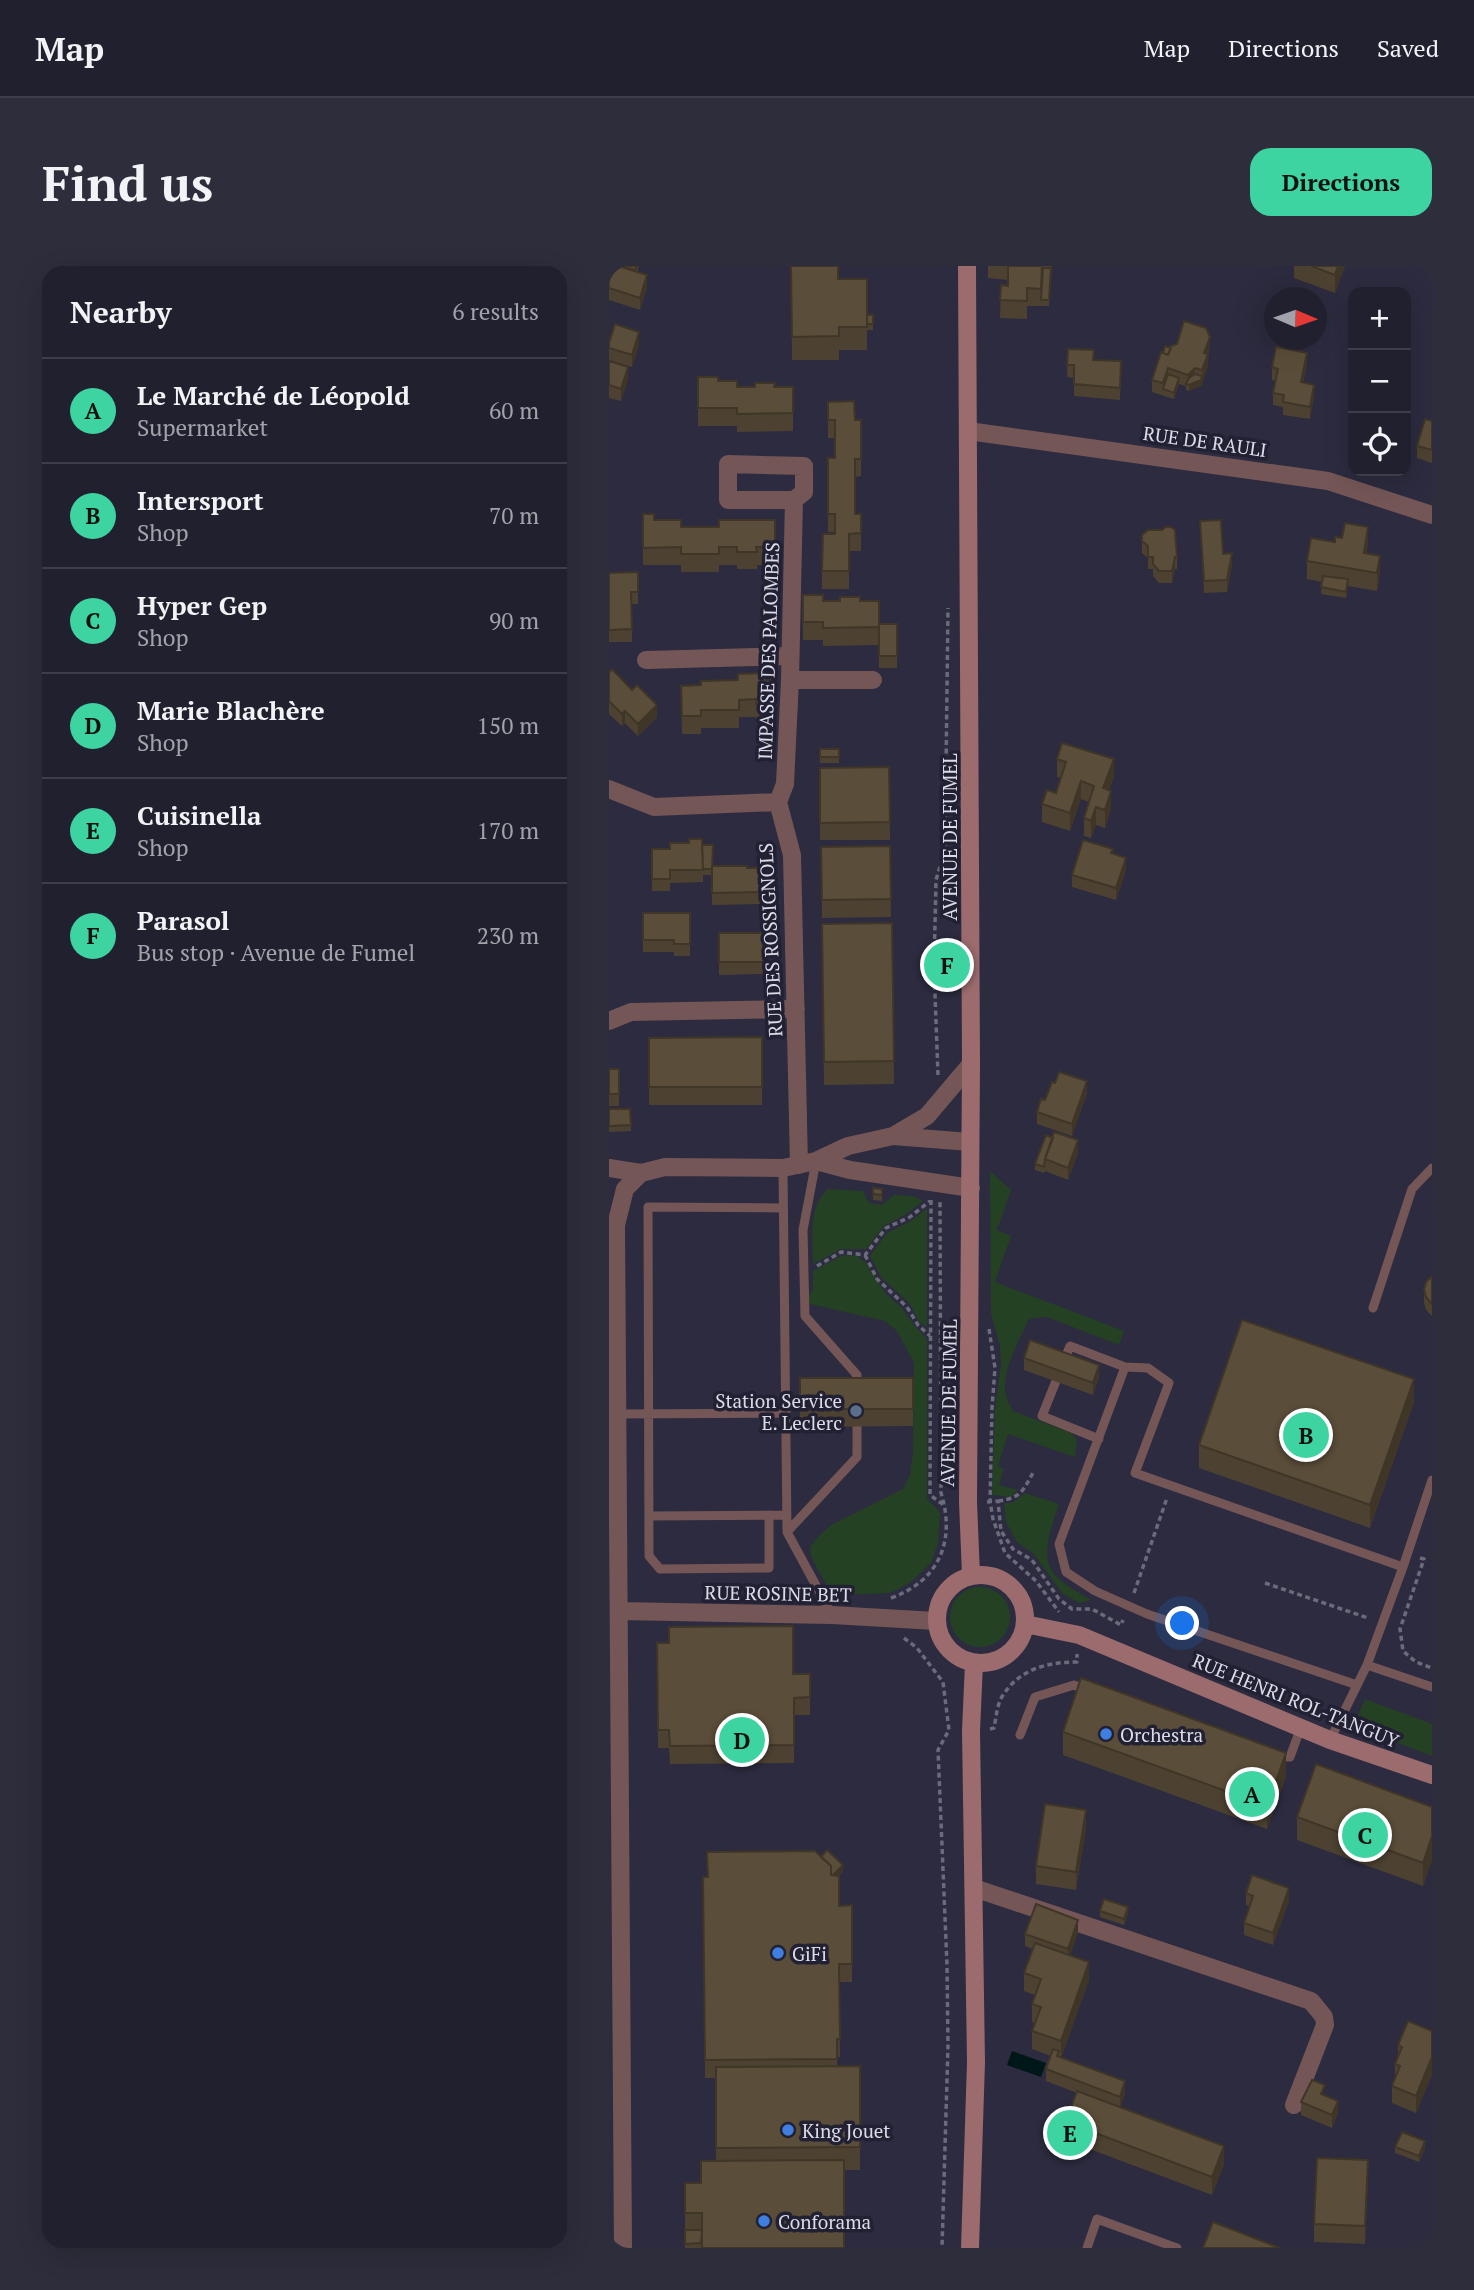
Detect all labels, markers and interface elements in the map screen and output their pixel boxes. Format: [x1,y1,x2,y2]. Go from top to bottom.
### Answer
text: Map [35,27,104,70]
text: Map [1144,32,1190,64]
text: Directions [1228,32,1339,64]
text: Saved [1377,32,1439,64]
button: Directions [1250,148,1432,216]
text: Find us [42,150,213,215]
north arrow [1264,287,1327,350]
map controls [1348,287,1411,476]
button: + [1348,287,1411,350]
text: Nearby [70,292,172,332]
text: 6 results [452,296,539,327]
button: − [1348,350,1411,413]
text: Le Marché de Léopold [137,378,410,412]
text: A [85,395,101,426]
text: 60 m [489,395,539,426]
text: Supermarket [137,412,268,443]
button: locate [1348,413,1411,476]
street label: RUE DE RAULI [1142,420,1268,462]
text: Intersport [137,483,264,517]
text: B [86,500,100,531]
text: 70 m [489,500,539,531]
text: Shop [137,517,189,548]
street label: IMPASSE DES PALOMBES [752,542,784,760]
text: Hyper Gep [137,588,267,622]
text: C [86,605,101,636]
text: 90 m [489,605,539,636]
text: Shop [137,622,189,653]
text: Marie Blachère [137,693,325,727]
text: D [85,710,101,741]
text: 150 m [477,710,539,741]
text: Shop [137,727,189,758]
street label: AVENUE DE FUMEL [937,753,962,921]
text: Cuisinella [137,798,262,832]
text: E [86,815,100,846]
text: 170 m [477,815,539,846]
text: Shop [137,832,189,863]
street label: RUE DES ROSSIGNOLS [752,842,788,1038]
text: Parasol [137,903,229,937]
text: F [86,920,100,951]
text: 230 m [477,920,539,951]
text: Bus stop · Avenue de Fumel [137,937,415,968]
pin: F [924,939,970,991]
street label: AVENUE DE FUMEL [934,1318,962,1487]
place label: Station Service E. Leclerc [715,1388,842,1435]
marker: Station Service E. Leclerc [848,1403,864,1419]
pin: B [1283,1409,1329,1461]
street label: RUE ROSINE BET [704,1579,852,1607]
your location [1165,1606,1199,1640]
street label: RUE HENRI ROL-TANGUY [1189,1647,1404,1753]
pin: D [719,1714,765,1766]
place label: Orchestra [1120,1722,1203,1747]
marker: Orchestra [1098,1726,1114,1742]
pin: A [1229,1768,1275,1820]
pin: C [1342,1809,1388,1861]
place label: GiFi [792,1941,827,1966]
marker: GiFi [770,1945,786,1961]
pin: E [1047,2107,1093,2159]
place label: King Jouet [802,2118,890,2143]
marker: King Jouet [780,2122,796,2138]
place label: Conforama [778,2209,872,2234]
marker: Conforama [756,2213,772,2229]

